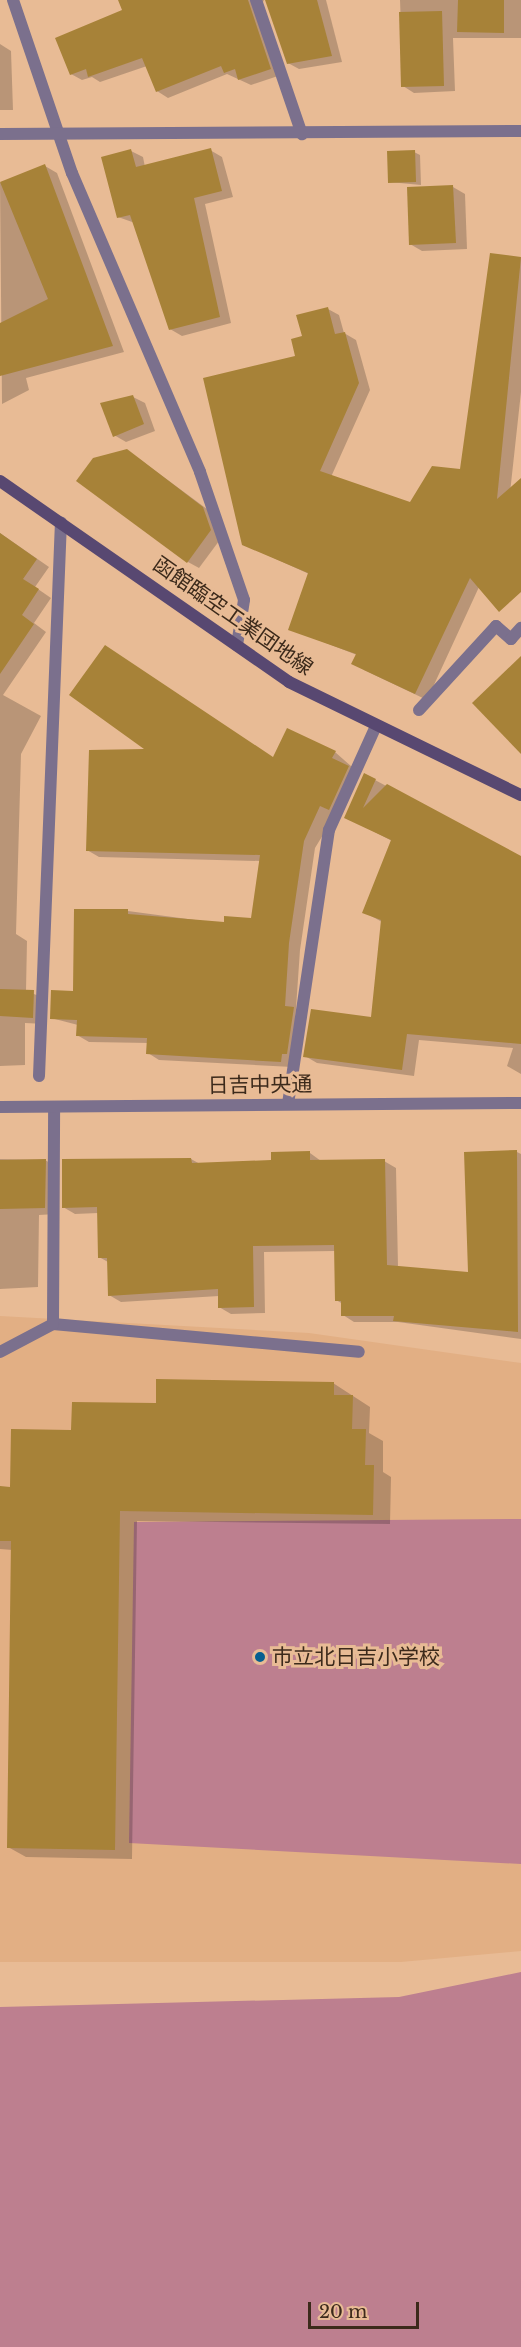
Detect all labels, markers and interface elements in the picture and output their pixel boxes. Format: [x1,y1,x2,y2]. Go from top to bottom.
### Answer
street label: 函館臨空工業団地線 [148,551,318,681]
street label: 日吉中央通 [207,1071,313,1099]
place label: 市立北日吉小学校 [272,1644,440,1670]
marker: 市立北日吉小学校 [253,1650,267,1664]
scale bar [311,2290,422,2328]
text: 20 m [319,2301,367,2323]

